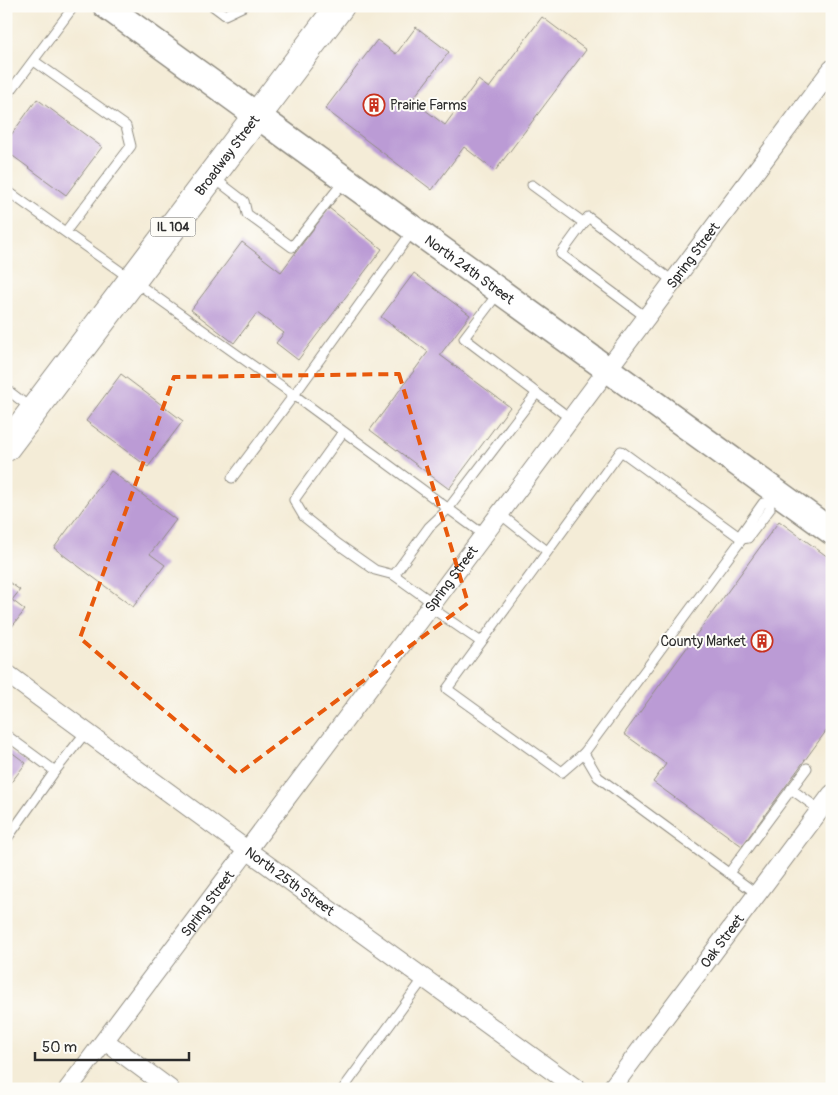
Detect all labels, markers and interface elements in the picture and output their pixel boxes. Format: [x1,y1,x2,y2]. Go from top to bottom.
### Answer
building icon: Prairie Farms [362,93,386,117]
place label: Prairie Farms [390,97,467,114]
street label: Broadway Street [191,111,263,199]
road number: IL 104 [150,218,196,236]
street label: Spring Street [663,218,723,292]
street label: North 24th Street [421,231,518,308]
street label: Spring Street [421,542,481,615]
building icon: County Market [750,629,774,653]
place label: County Market [660,633,746,650]
street label: North 25th Street [242,843,338,919]
street label: Spring Street [177,867,238,940]
street label: Oak Street [696,911,748,971]
scale bar [35,1030,189,1062]
text: 50 m [42,1038,77,1057]

